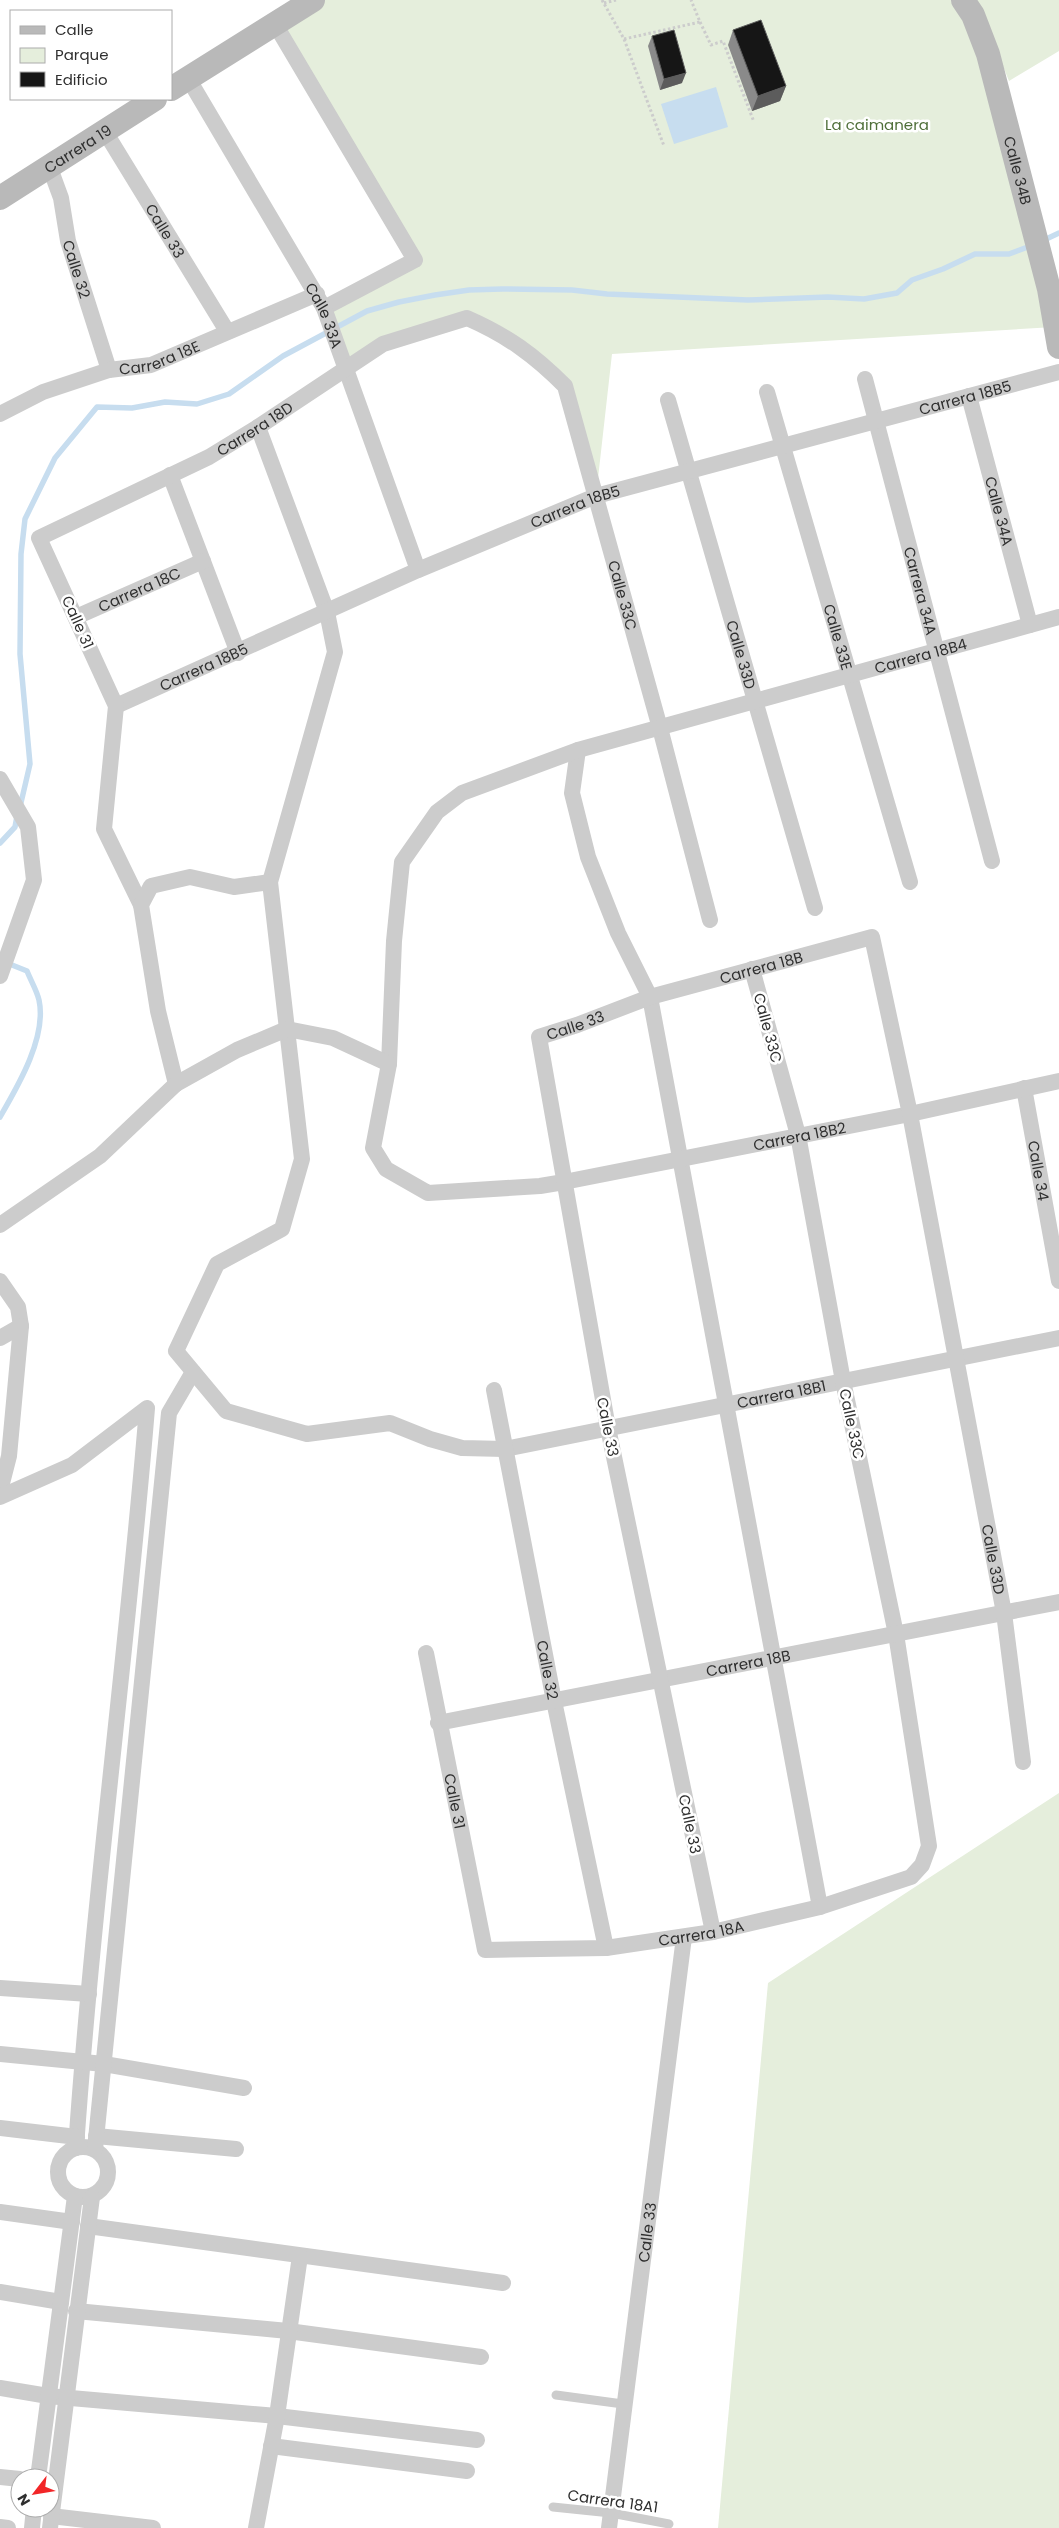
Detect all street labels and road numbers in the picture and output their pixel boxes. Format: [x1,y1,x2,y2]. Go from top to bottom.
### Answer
street label: Carrera 19 [40,119,115,178]
street label: Calle 34B [999,134,1037,207]
street label: Calle 33 [141,200,190,262]
street label: Calle 32 [58,237,96,301]
street label: Calle 33A [301,278,348,351]
street label: Carrera 18E [118,335,203,379]
street label: Carrera 18B5 [916,375,1014,420]
street label: Carrera 18D [212,396,297,461]
street label: Calle 34A [980,474,1019,548]
street label: Carrera 18B5 [527,480,622,533]
street label: Carrera 34A [899,544,942,637]
street label: Calle 33C [603,558,643,633]
street label: Carrera 18C [95,562,184,617]
street label: Calle 31 [57,592,99,652]
street label: Calle 33E [819,601,858,672]
street label: Calle 33D [722,618,762,691]
street label: Carrera 18B4 [872,633,969,678]
street label: Carrera 18B5 [156,638,251,696]
street label: Carrera 18B [717,946,805,988]
street label: Calle 33C [749,991,787,1065]
street label: Calle 33 [544,1005,607,1045]
street label: Carrera 18B2 [751,1116,848,1155]
street label: Calle 34 [1023,1139,1055,1202]
street label: Carrera 18B1 [735,1374,828,1413]
street label: Calle 33C [834,1387,870,1461]
street label: Calle 33 [592,1396,624,1458]
street label: Calle 33D [977,1523,1011,1596]
street label: Calle 32 [532,1638,564,1701]
street label: Carrera 18B [704,1644,792,1681]
street label: Calle 31 [440,1772,471,1831]
street label: Calle 33 [673,1792,707,1856]
street label: Carrera 18A [657,1915,746,1951]
street label: Calle 33 [632,2201,661,2264]
street label: Carrera 18A1 [566,2484,660,2518]

